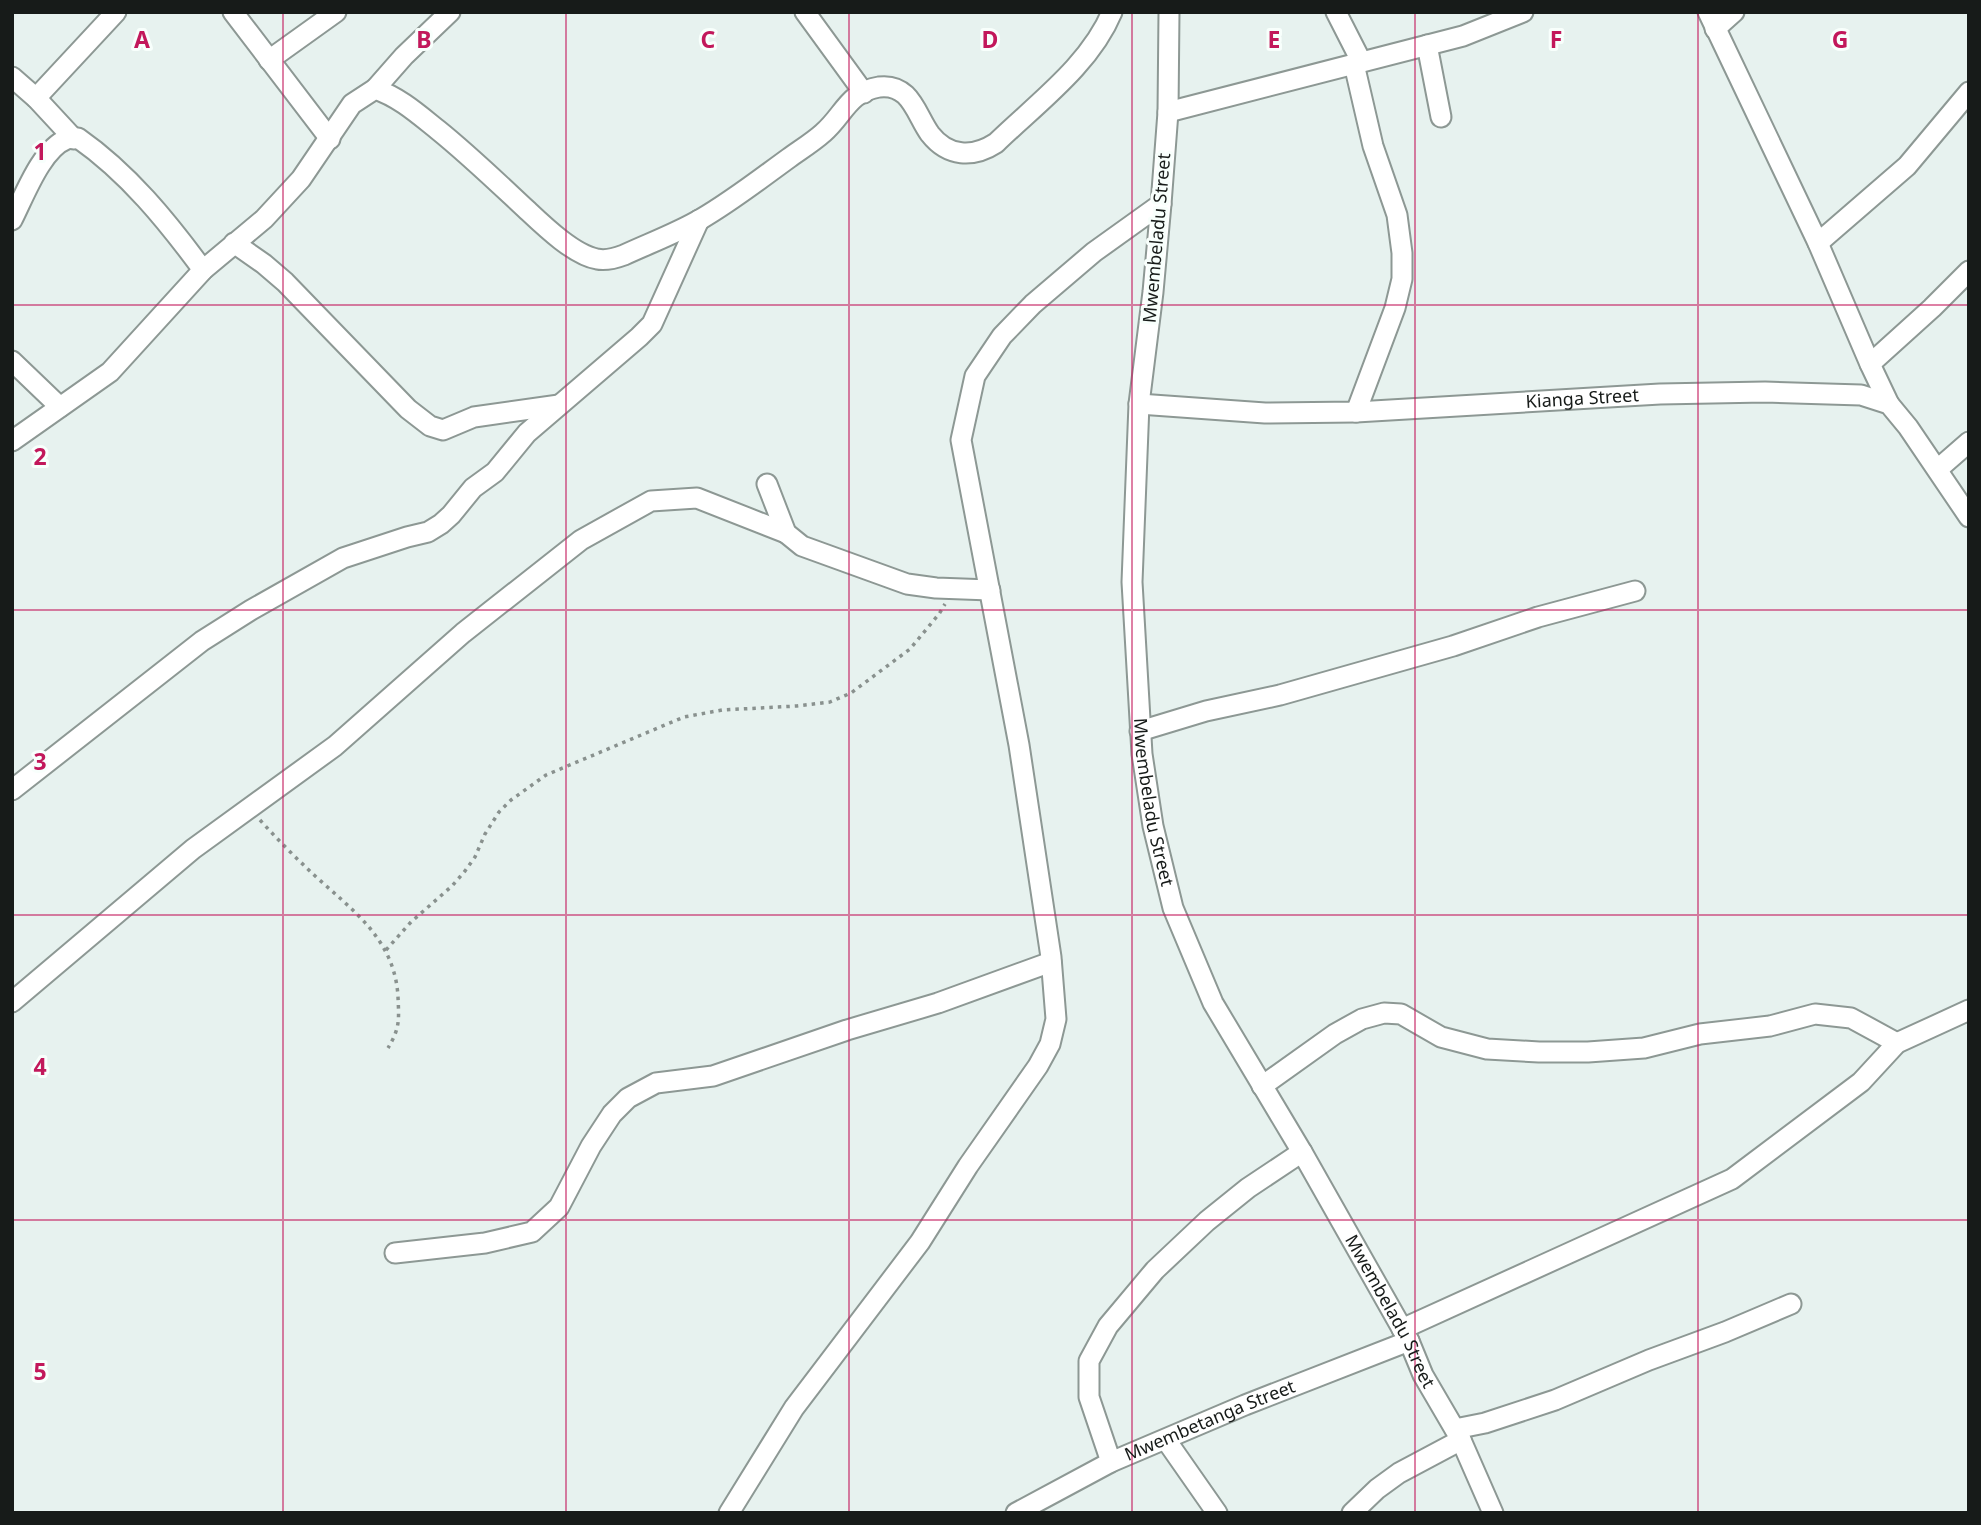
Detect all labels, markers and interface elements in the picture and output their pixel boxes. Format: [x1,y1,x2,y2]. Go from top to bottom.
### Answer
text: A [134,23,150,55]
text: B [416,23,432,55]
text: C [701,23,716,55]
text: D [982,23,998,55]
text: E [1268,23,1280,55]
text: F [1550,23,1562,55]
text: G [1832,23,1848,55]
text: 1 [33,135,47,167]
street label: Mwembeladu Street [1137,151,1175,324]
street label: Kianga Street [1525,382,1640,413]
text: 2 [33,440,47,472]
street label: Mwembeladu Street [1129,717,1180,889]
text: 3 [33,745,47,777]
text: 4 [33,1050,47,1082]
street label: Mwembeladu Street [1340,1230,1441,1393]
text: 5 [33,1355,47,1387]
street label: Mwembetanga Street [1121,1373,1299,1466]

